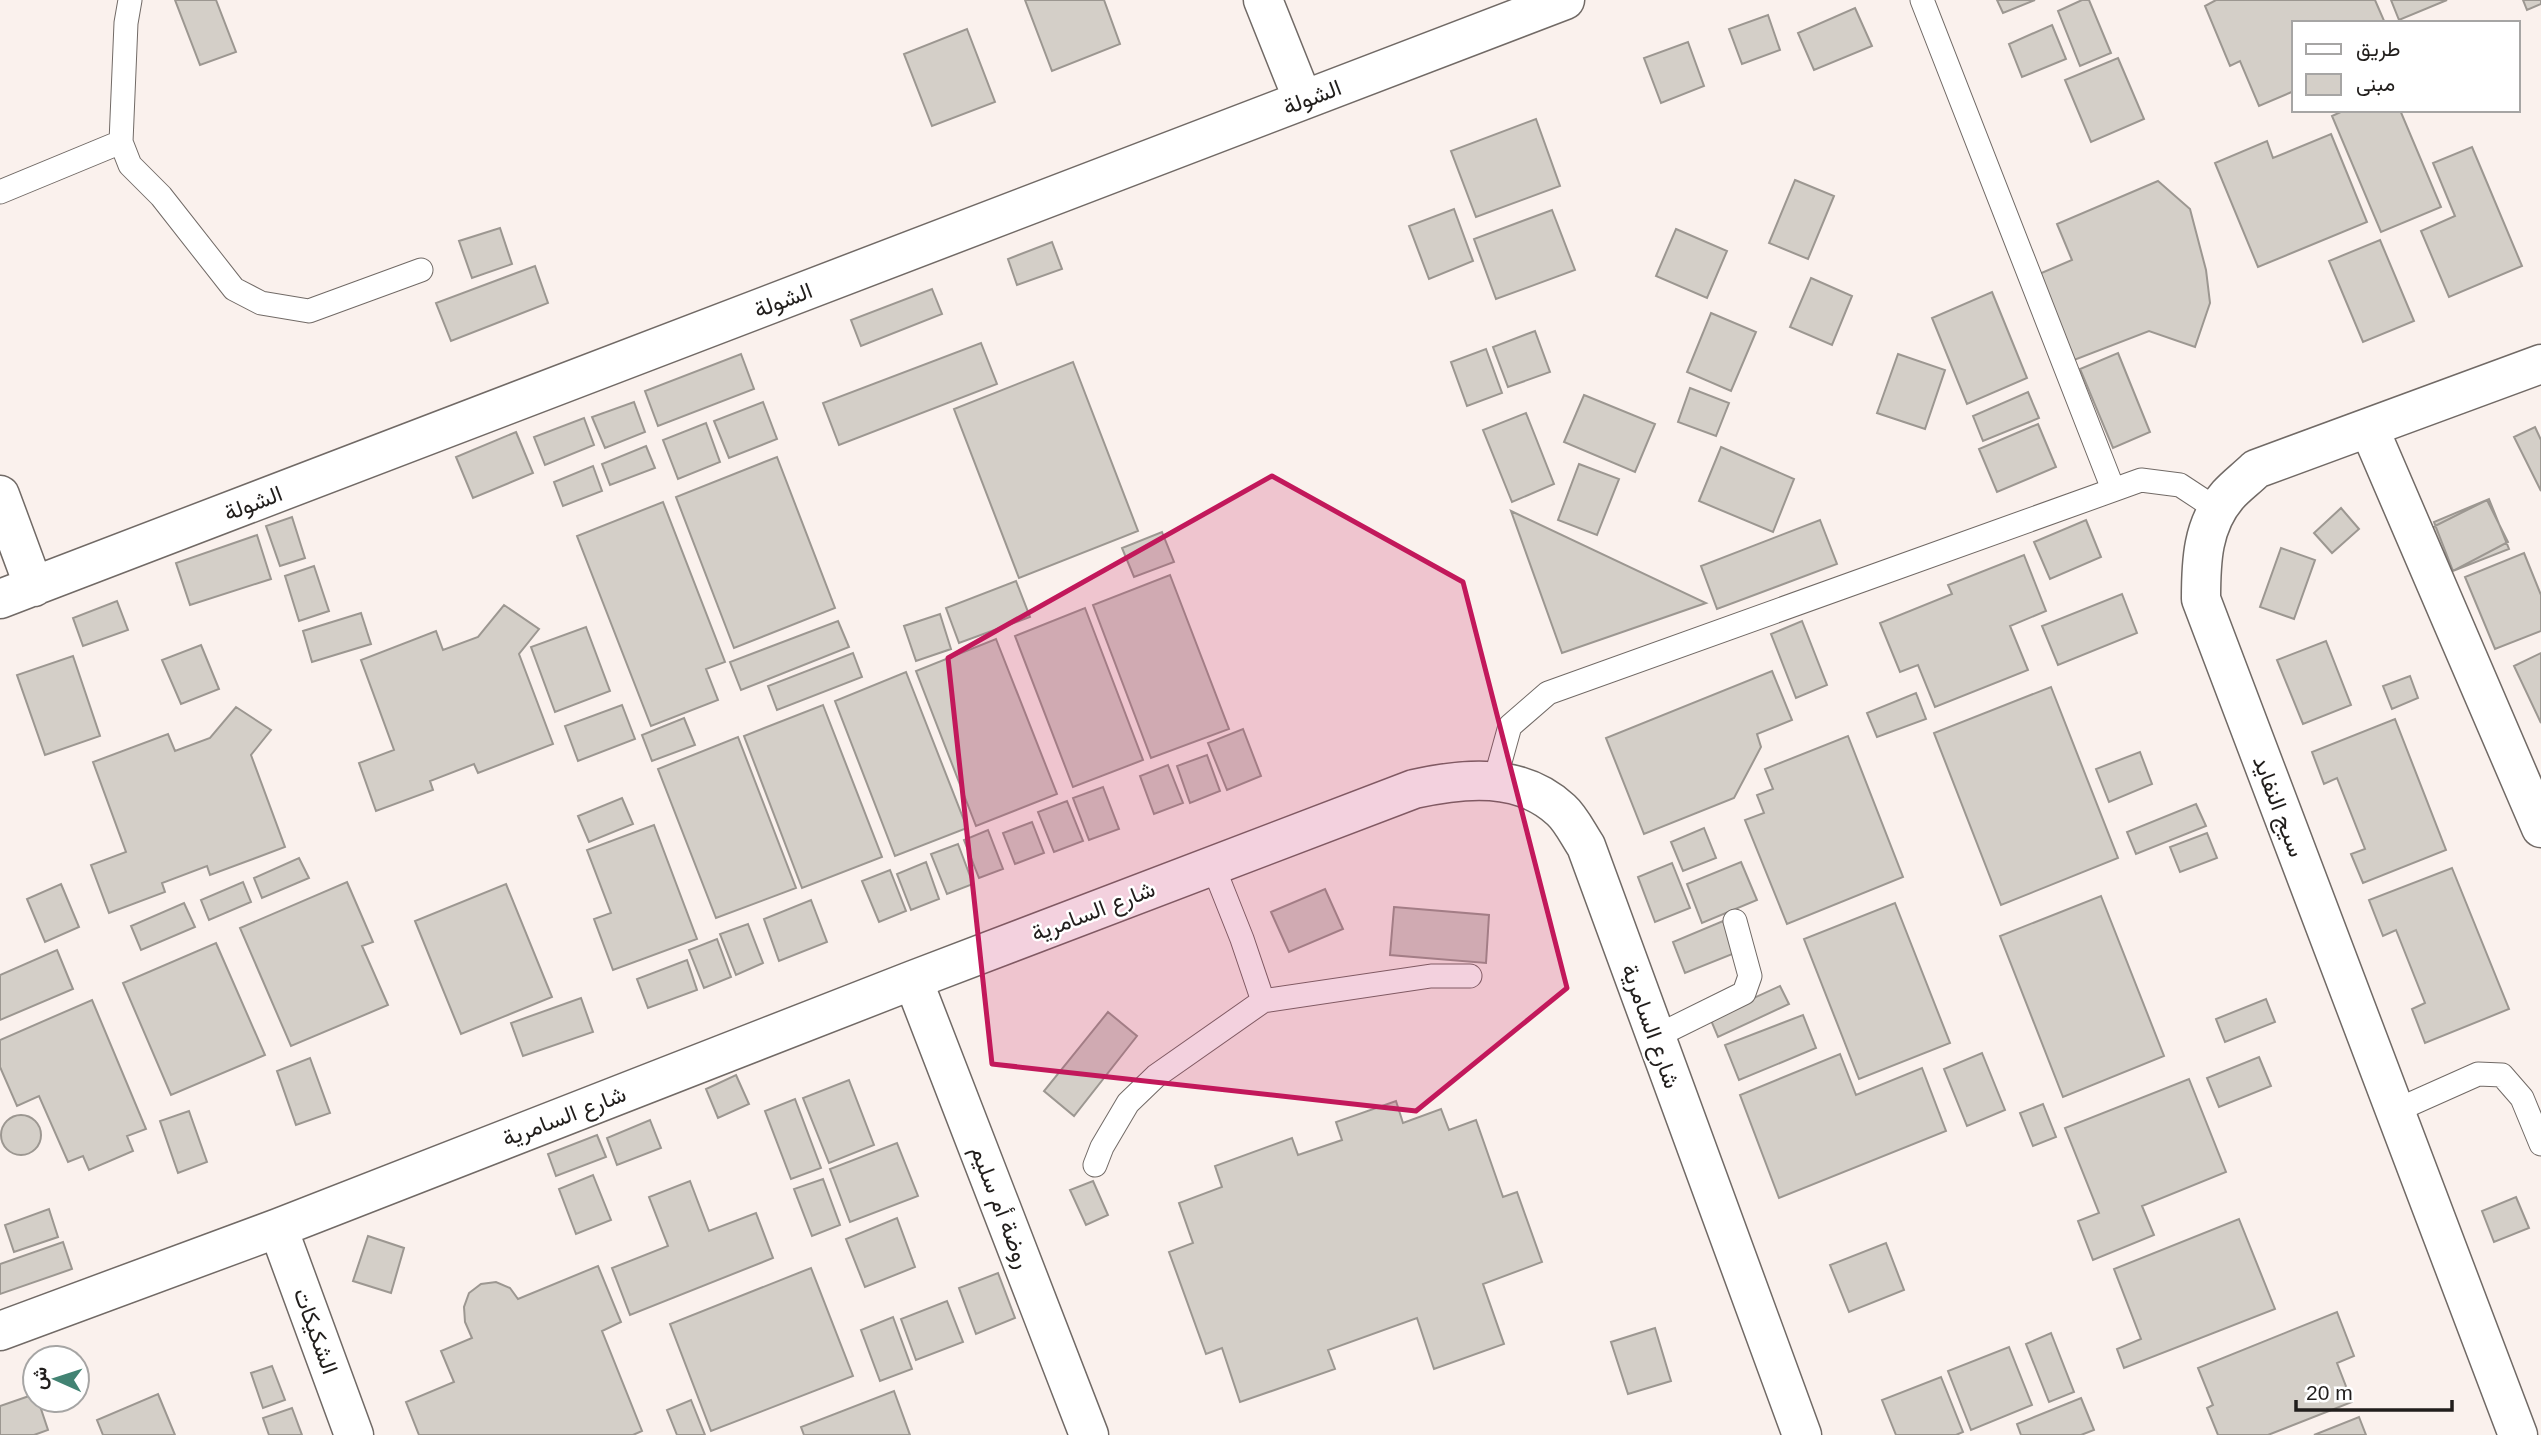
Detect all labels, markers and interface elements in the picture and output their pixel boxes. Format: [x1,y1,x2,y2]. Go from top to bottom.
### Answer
legend [2292,21,2520,112]
text: طريق [2356,37,2401,62]
text: مبنى [2356,72,2395,96]
street label: الشولة [1279,74,1345,122]
street label: الشولة [750,277,816,325]
street label: الشولة [220,480,286,528]
street label: سيج النفايد [2245,752,2310,861]
street label: شارع السامرية [1028,876,1160,949]
street label: شارع السامرية [1614,960,1685,1093]
street label: شارع السامرية [499,1081,631,1154]
street label: روضة أم سليم [964,1142,1036,1273]
street label: الشكيكات [289,1285,343,1377]
north arrow [21,1344,91,1414]
text: ش [28,1366,52,1390]
scale bar [2296,1368,2452,1412]
text: 20 m [2306,1381,2353,1404]

